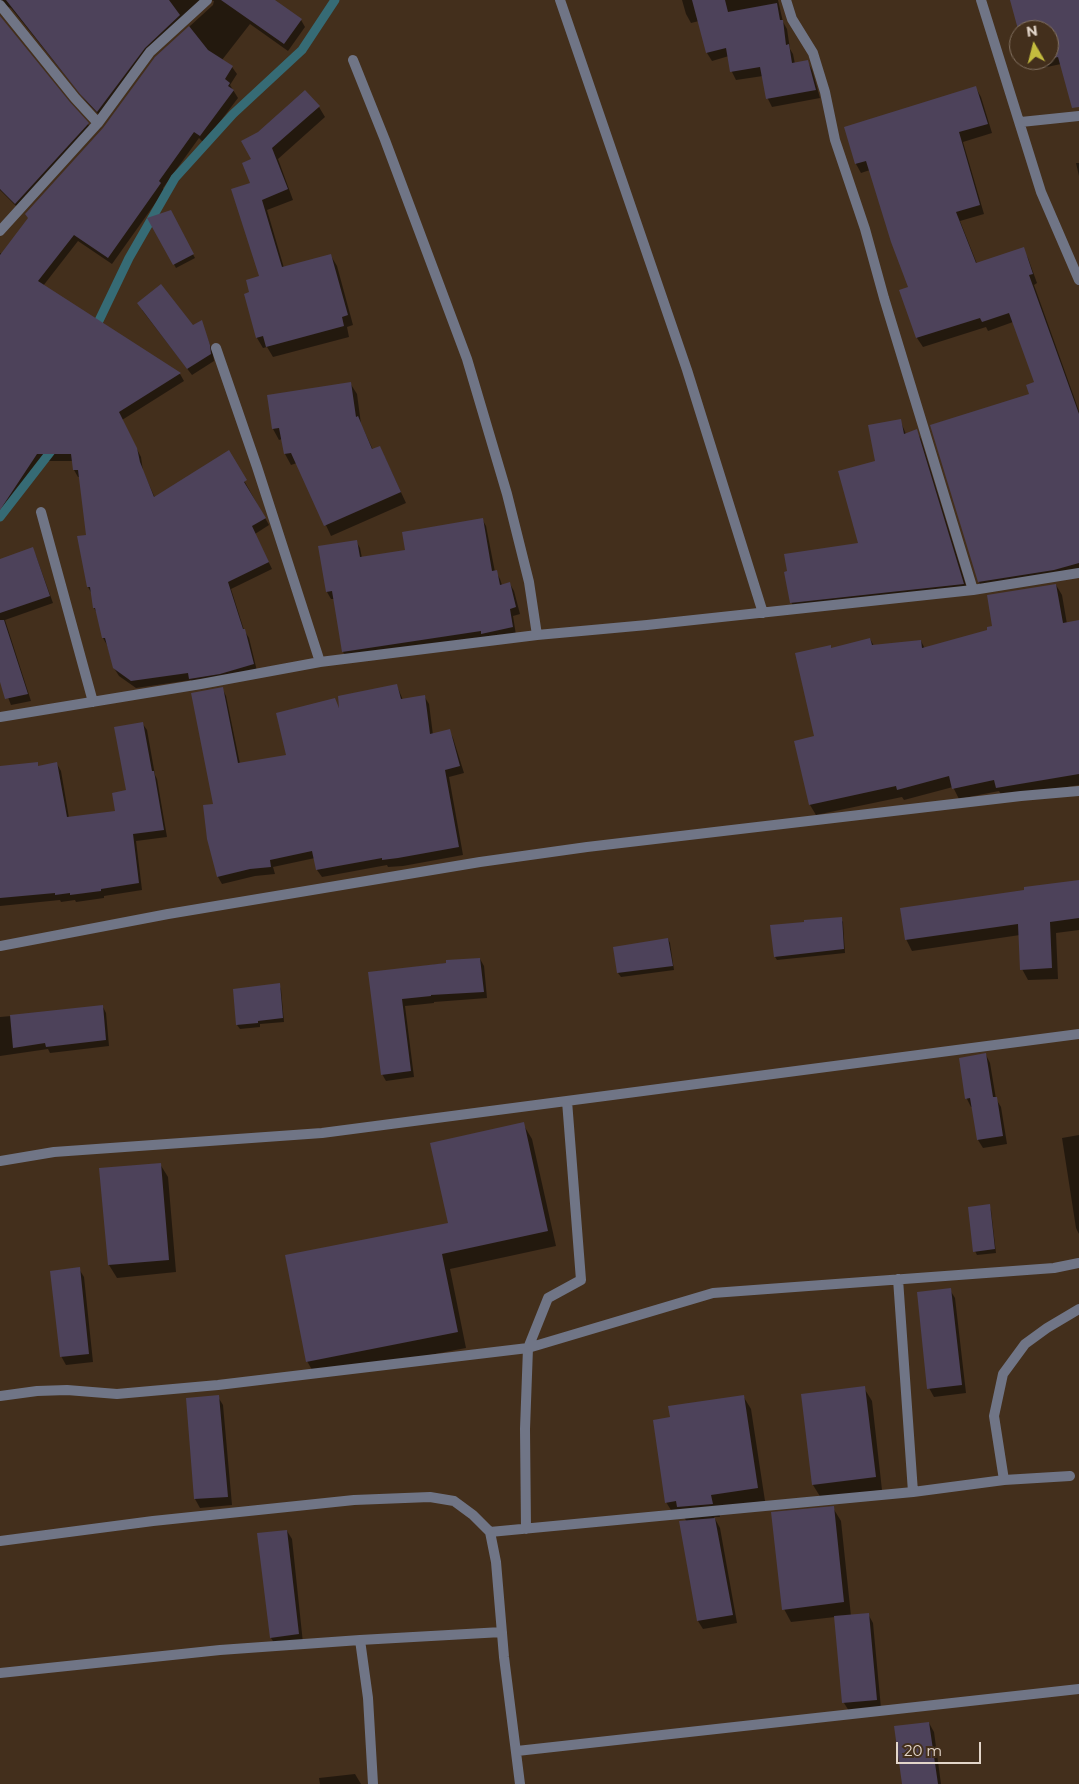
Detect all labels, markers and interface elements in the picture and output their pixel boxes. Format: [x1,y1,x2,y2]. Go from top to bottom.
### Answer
north arrow [1009,20,1059,70]
text: N [1025,21,1039,41]
scale bar [899,1732,984,1764]
text: 20 m [904,1741,942,1760]

